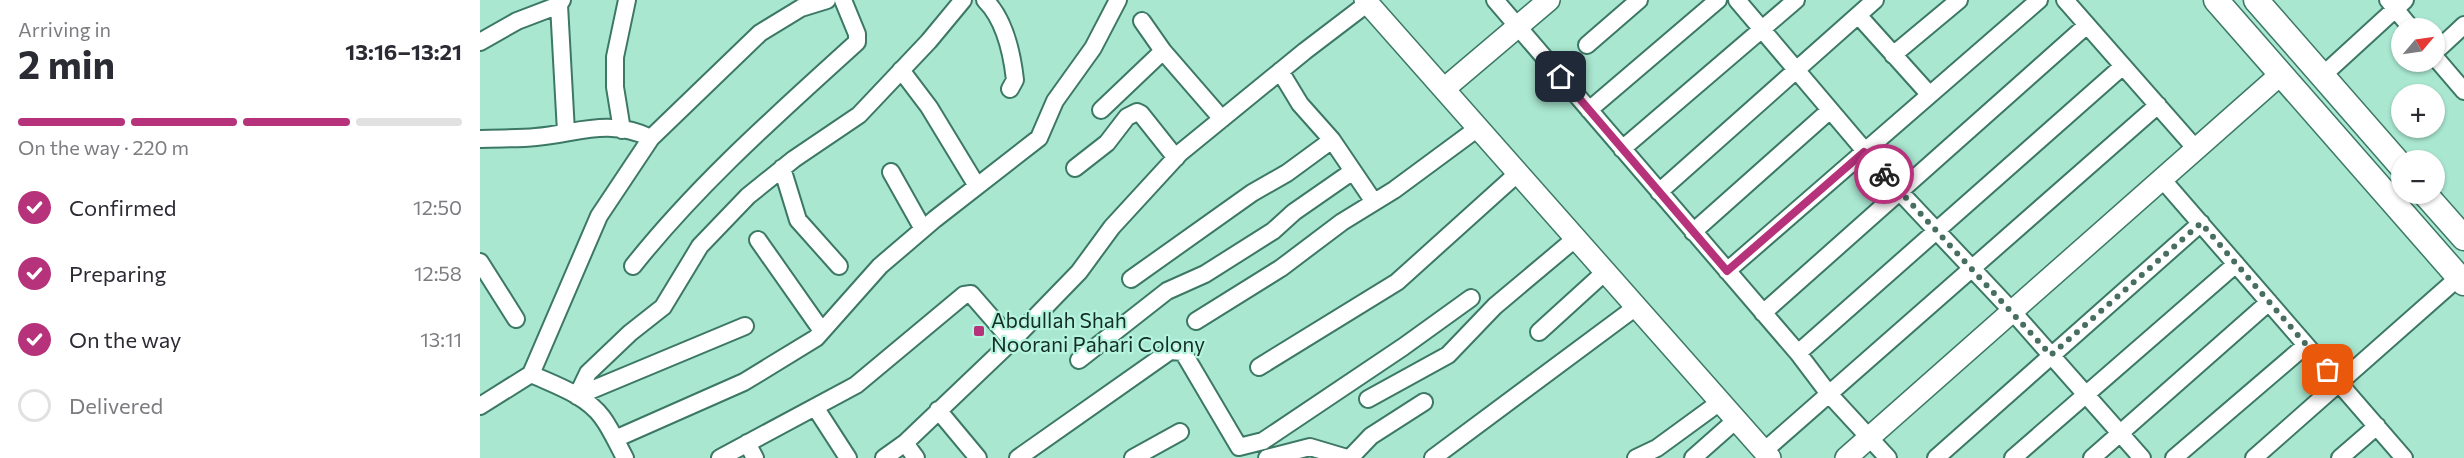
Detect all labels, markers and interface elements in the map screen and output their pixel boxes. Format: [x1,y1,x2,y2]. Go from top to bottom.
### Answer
text: Arriving in [18,17,111,41]
north arrow [2391,18,2445,72]
map controls [2391,18,2445,204]
text: 13:16–13:21 [345,38,462,65]
text: 2 min [18,39,115,87]
pin [1535,51,1586,102]
icon: home [1544,60,1577,93]
button: + [2391,84,2445,138]
text: On the way · 220 m [18,135,189,159]
courier [1854,144,1914,204]
button: − [2391,150,2445,204]
icon: bike [1868,158,1901,191]
icon: check [18,191,51,224]
text: Confirmed [69,194,176,221]
text: 12:50 [413,195,462,219]
icon: check [18,257,51,290]
text: Preparing [69,260,166,287]
text: 12:58 [414,261,462,285]
place label: Abdullah Shah Noorani Pahari Colony [991,307,1205,356]
icon: check [18,323,51,356]
marker: Abdullah Shah Noorani Pahari Colony [972,324,986,338]
text: On the way [69,326,181,353]
text: 13:11 [420,327,462,351]
pin [2302,344,2353,395]
icon: bag [2311,353,2344,386]
text: Delivered [69,392,163,419]

